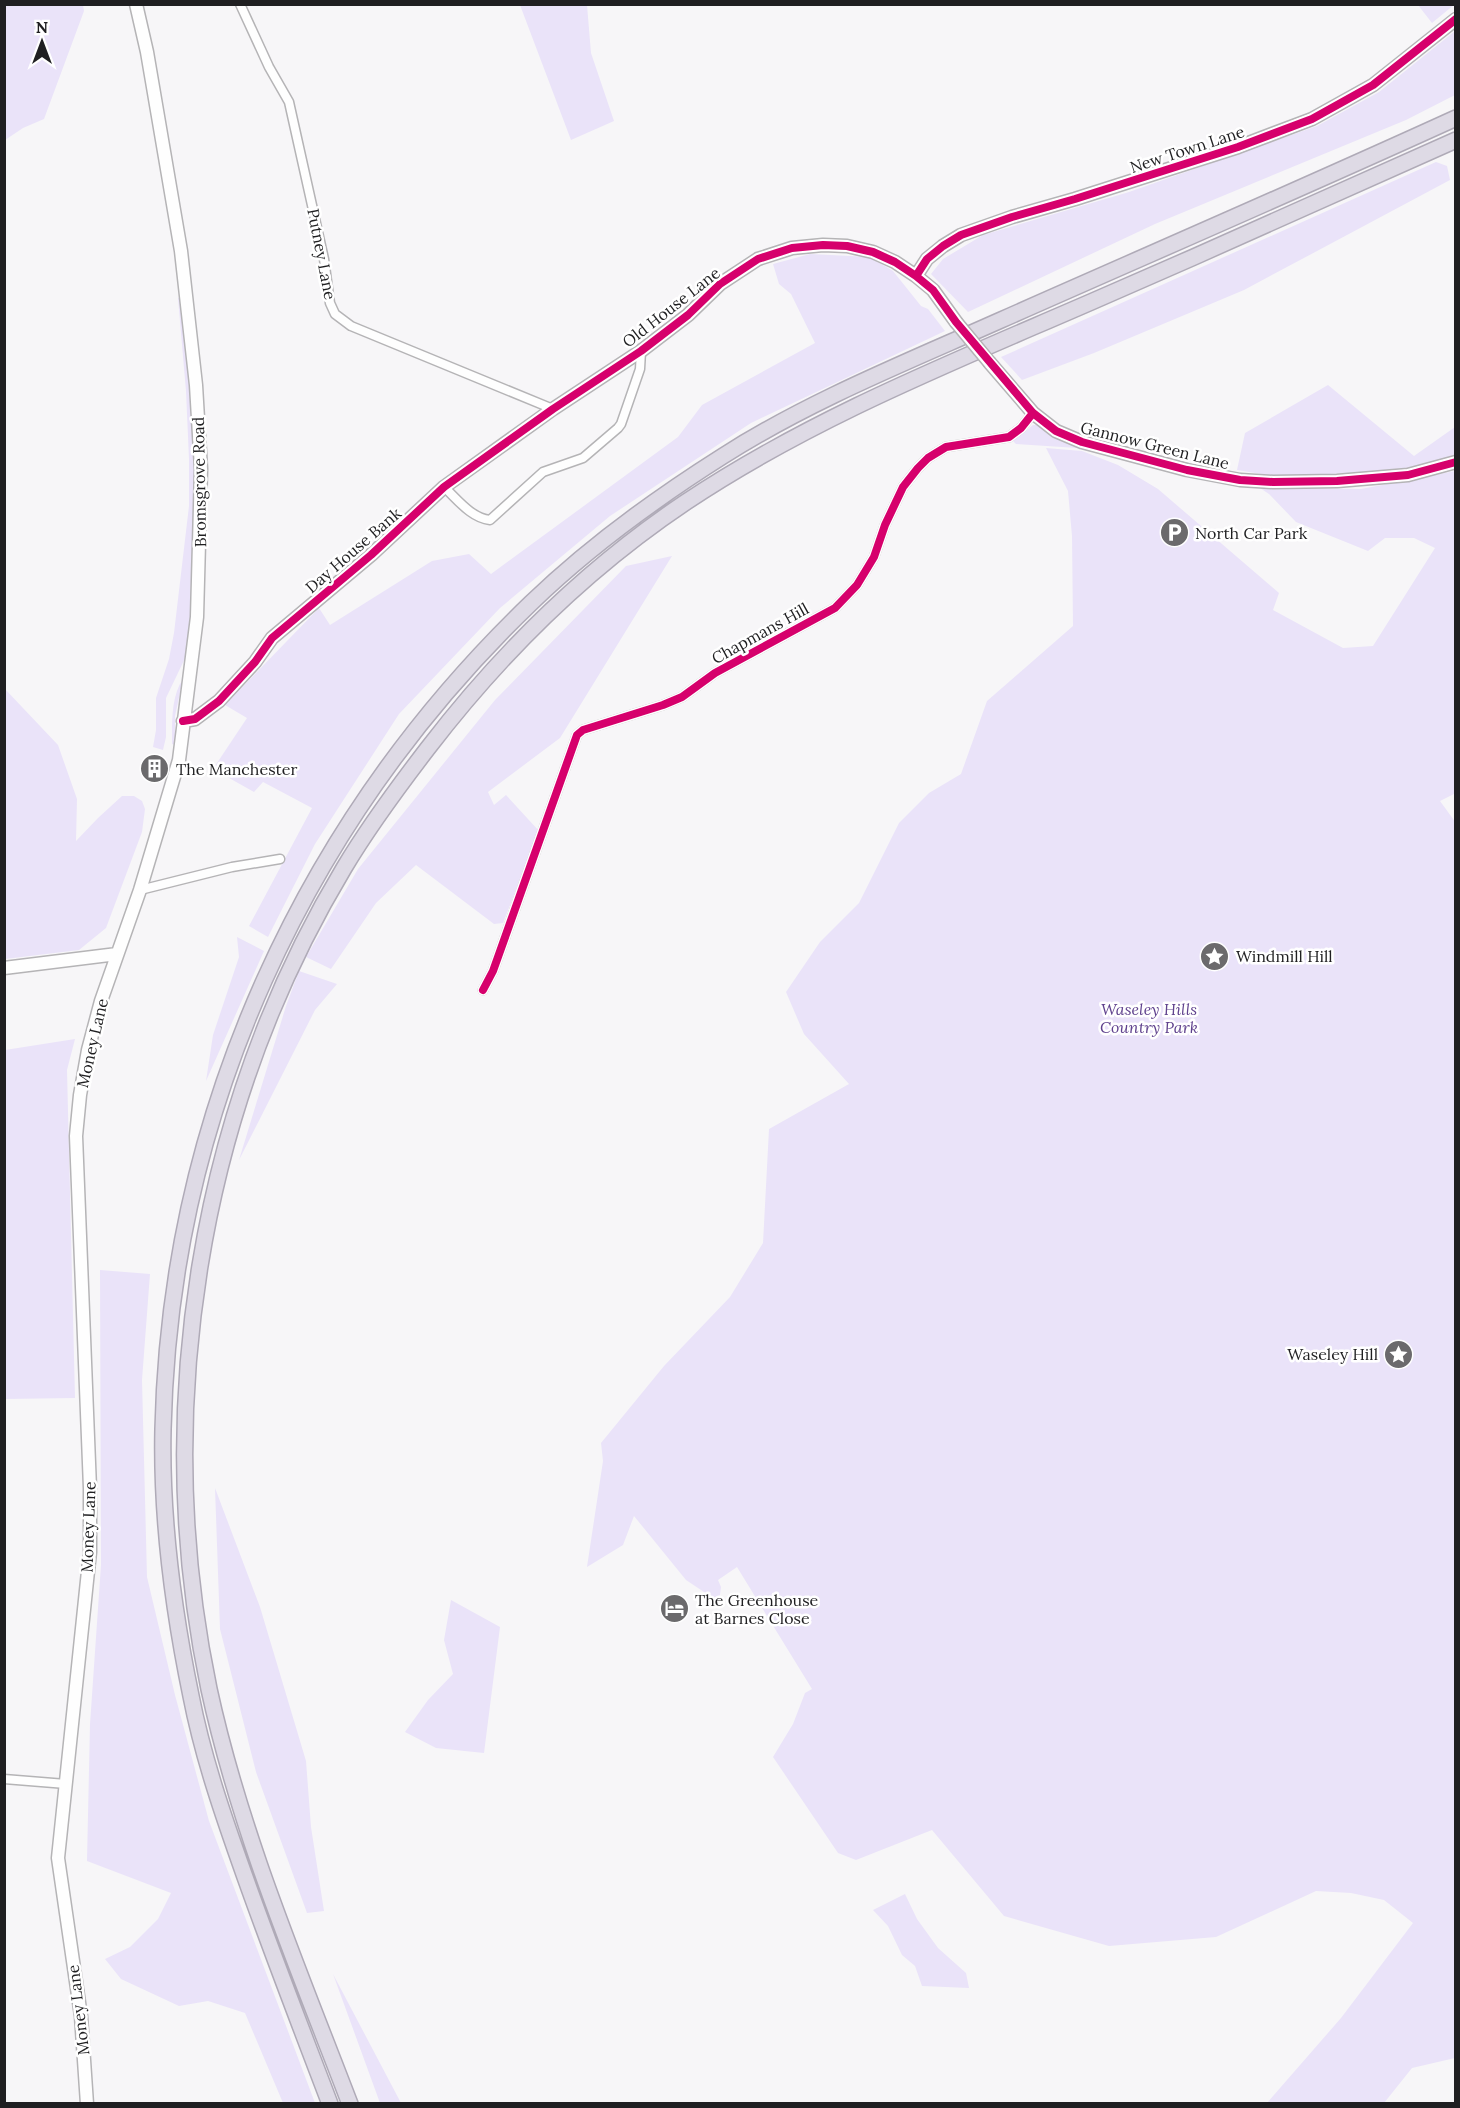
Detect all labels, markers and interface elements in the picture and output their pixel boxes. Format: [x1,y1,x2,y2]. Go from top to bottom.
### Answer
north arrow [12,12,72,72]
text: N [36,17,48,37]
street label: New Town Lane [1127,121,1247,177]
street label: Putney Lane [303,207,341,302]
street label: Old House Lane [618,262,724,351]
street label: Bromsgrove Road [188,416,210,547]
street label: Gannow Green Lane [1079,417,1232,473]
street label: Day House Bank [301,503,405,597]
parking icon: North Car Park [1158,517,1190,549]
place label: North Car Park [1195,523,1308,543]
street label: Chapmans Hill [708,598,812,668]
building icon: The Manchester [139,753,171,785]
place label: The Manchester [176,759,297,779]
place icon: Windmill Hill [1199,940,1231,972]
place label: Windmill Hill [1236,946,1333,966]
street label: Money Lane [72,996,112,1090]
park label: Waseley Hills Country Park [1100,999,1198,1037]
place icon: Waseley Hill [1383,1338,1415,1370]
place label: Waseley Hill [1287,1344,1378,1364]
street label: Money Lane [76,1481,100,1573]
place label: The Greenhouse at Barnes Close [695,1590,819,1628]
hotel icon: The Greenhouse at Barnes Close [658,1593,690,1625]
street label: Money Lane [62,1963,93,2056]

